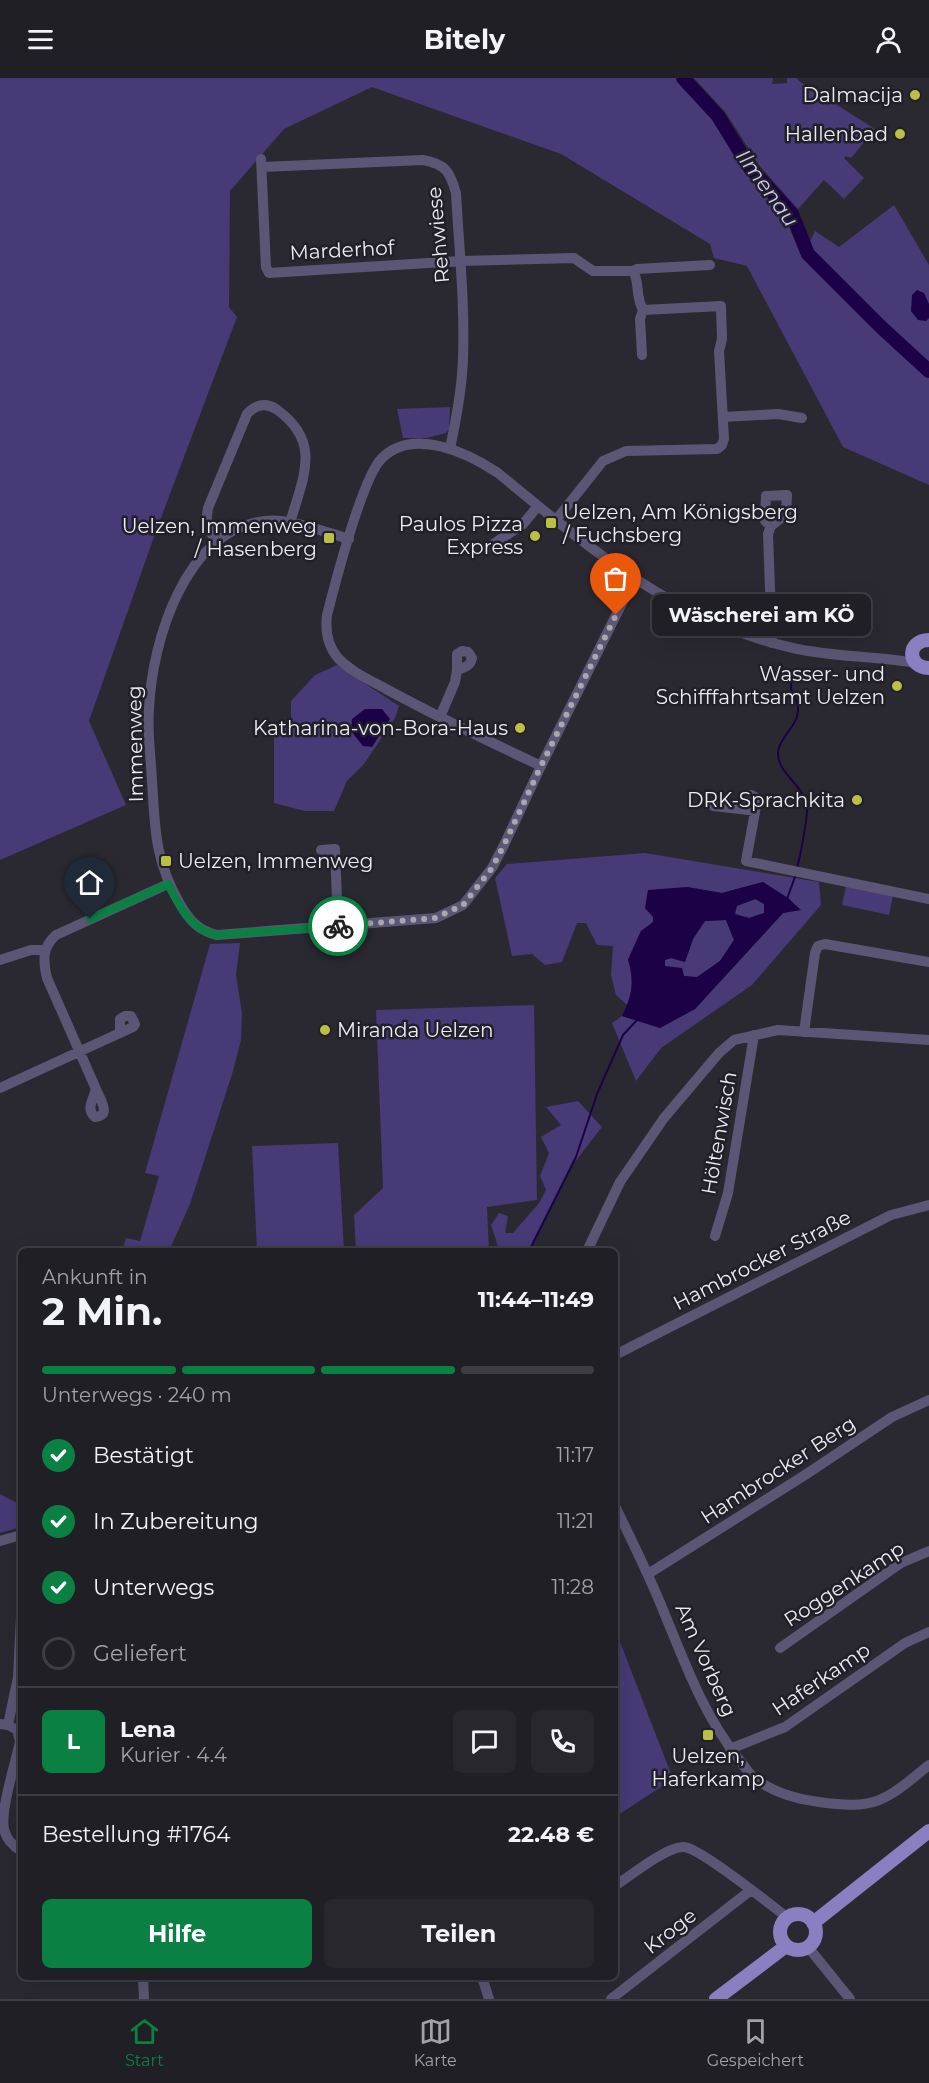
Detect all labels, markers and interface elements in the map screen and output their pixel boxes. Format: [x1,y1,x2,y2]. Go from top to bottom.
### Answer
icon: menu [24,23,57,56]
text: Bitely [424,23,505,56]
icon: person [872,23,905,56]
place label: Dalmacija [803,83,903,107]
marker: Dalmacija [908,88,922,102]
place label: Hallenbad [785,122,888,146]
marker: Hallenbad [893,127,907,141]
water label: Ilmenau [731,144,804,231]
street label: Rehwiese [422,186,454,284]
street label: Marderhof [289,235,396,265]
place label: Uelzen, Am Königsberg / Fuchsberg [562,500,798,547]
place label: Paulos Pizza Express [399,512,523,559]
place label: Uelzen, Immenweg / Hasenberg [122,514,317,561]
marker: Uelzen, Am Königsberg / Fuchsberg [544,516,558,530]
marker: Paulos Pizza Express [528,529,542,543]
marker: Uelzen, Immenweg / Hasenberg [322,531,336,545]
pin [590,553,641,615]
icon: bag [599,562,632,595]
callout: Wäscherei am KÖ [652,594,871,636]
text: Wäscherei am KÖ [668,603,855,627]
place label: Wasser- und Schifffahrtsamt Uelzen [656,662,885,709]
marker: Wasser- und Schifffahrtsamt Uelzen [890,679,904,693]
street label: Immenweg [122,685,148,803]
place label: Katharina-von-Bora-Haus [253,716,508,740]
marker: Katharina-von-Bora-Haus [513,721,527,735]
place label: DRK-Sprachkita [687,788,845,812]
marker: DRK-Sprachkita [850,793,864,807]
place label: Uelzen, Immenweg [178,849,373,873]
marker: Uelzen, Immenweg [159,854,173,868]
pin [64,857,115,919]
icon: home [73,866,106,899]
courier [308,896,368,956]
icon: bike [322,910,355,943]
place label: Miranda Uelzen [337,1018,494,1042]
marker: Miranda Uelzen [318,1023,332,1037]
street label: Höltenwisch [696,1070,742,1196]
street label: Hambrocker Straße [669,1205,855,1315]
text: Ankunft in [42,1265,148,1289]
text: 11:44–11:49 [478,1286,594,1313]
text: 2 Min. [42,1287,162,1335]
text: Unterwegs · 240 m [42,1383,232,1407]
street label: Hambrocker Berg [696,1411,860,1529]
icon: check [42,1439,75,1472]
text: Bestätigt [93,1442,194,1469]
text: 11:17 [556,1443,594,1467]
icon: check [42,1505,75,1538]
text: In Zubereitung [93,1508,259,1535]
text: 11:21 [557,1509,594,1533]
street label: Roggenkamp [779,1536,909,1632]
icon: check [42,1571,75,1604]
text: Unterwegs [93,1574,214,1601]
text: 11:28 [551,1575,594,1599]
street label: Am Vorberg [670,1600,742,1720]
street label: Haferkamp [767,1637,875,1721]
text: Geliefert [93,1640,187,1667]
button: chat [453,1710,516,1773]
button: phone [531,1710,594,1773]
text: Lena [120,1716,176,1743]
text: L [67,1728,80,1755]
marker: Uelzen, Haferkamp [701,1728,715,1742]
text: Kurier · 4.4 [120,1743,227,1767]
place label: Uelzen, Haferkamp [652,1744,764,1791]
text: Bestellung #1764 [42,1821,230,1848]
text: 22.48 € [508,1821,594,1848]
button: Hilfe [42,1899,312,1968]
button: Teilen [324,1899,594,1968]
street label: Kroge [639,1903,701,1959]
tab: Start [125,2015,164,2070]
tab: Karte [414,2015,457,2070]
tab: Gespeichert [707,2015,804,2070]

